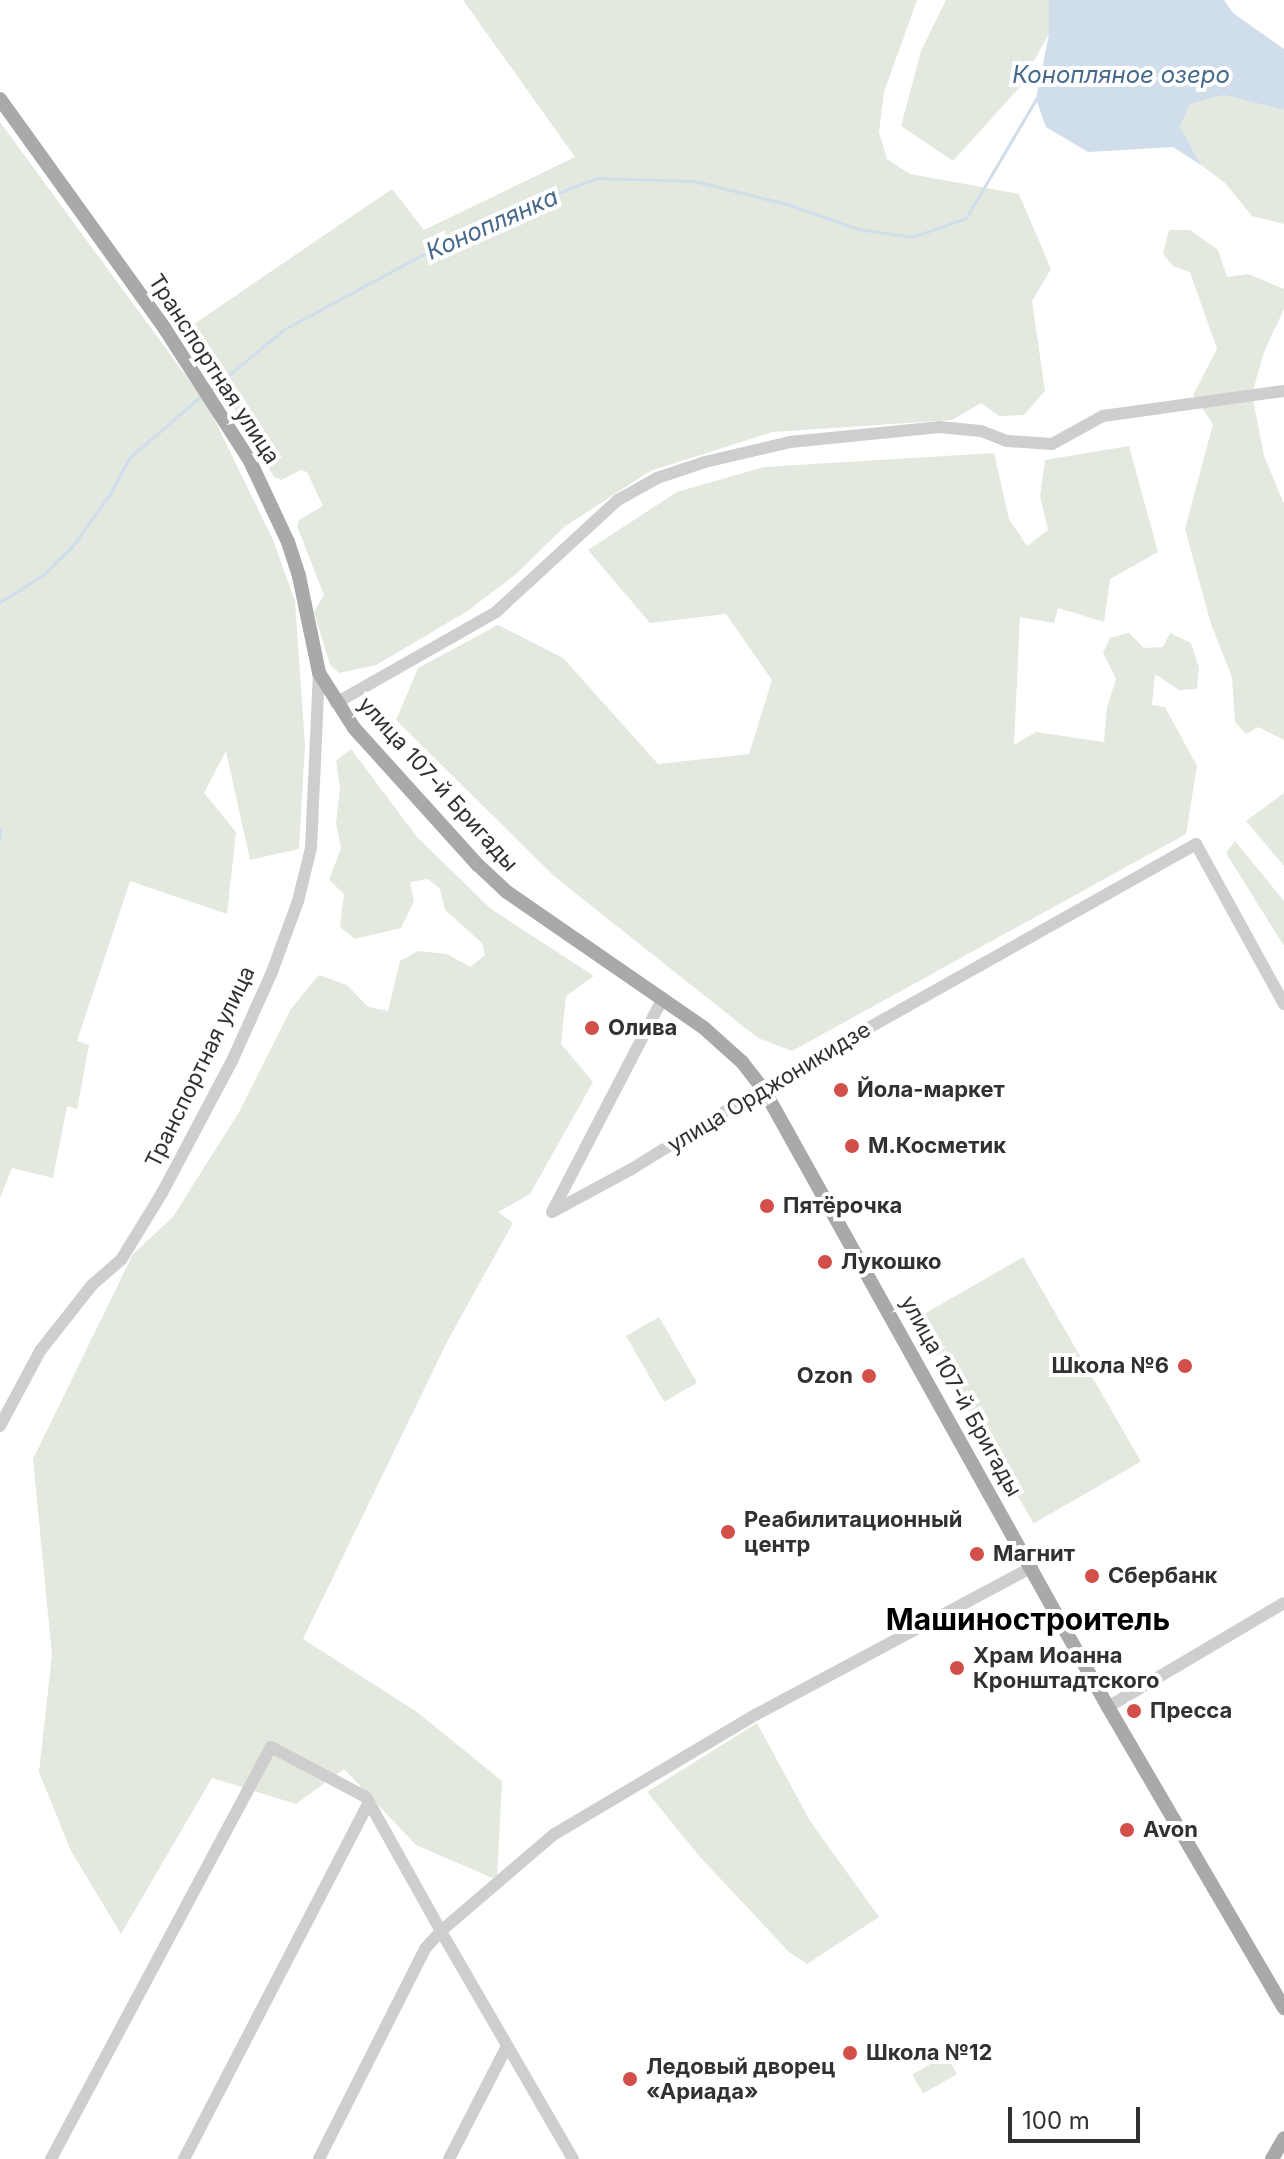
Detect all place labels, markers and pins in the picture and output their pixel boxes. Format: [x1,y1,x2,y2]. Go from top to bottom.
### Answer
place label: Олива [608,1015,677,1041]
marker: Олива [583,1019,601,1037]
place label: Йола-маркет [857,1077,1005,1103]
marker: Йола-маркет [832,1081,850,1099]
place label: М.Косметик [868,1133,1006,1159]
marker: М.Косметик [843,1137,861,1155]
place label: Пятёрочка [783,1193,902,1219]
marker: Пятёрочка [758,1197,776,1215]
place label: Лукошко [841,1249,942,1275]
marker: Лукошко [816,1253,834,1271]
place label: Школа №6 [1052,1353,1169,1379]
marker: Школа №6 [1176,1357,1194,1375]
place label: Ozon [797,1363,853,1389]
marker: Ozon [860,1367,878,1385]
place label: Реабилитационный центр [744,1506,962,1558]
marker: Реабилитационный центр [719,1523,737,1541]
place label: Магнит [993,1541,1075,1567]
marker: Магнит [968,1545,986,1563]
place label: Сбербанк [1108,1563,1217,1589]
marker: Сбербанк [1083,1567,1101,1585]
place label: Храм Иоанна Кронштадтского [973,1642,1160,1694]
marker: Храм Иоанна Кронштадтского [948,1659,966,1677]
place label: Пресса [1150,1698,1232,1724]
marker: Пресса [1125,1702,1143,1720]
place label: Avon [1143,1817,1198,1843]
marker: Avon [1118,1821,1136,1839]
place label: Школа №12 [866,2040,992,2066]
marker: Школа №12 [841,2044,859,2062]
place label: Ледовый дворец «Ариада» [646,2053,835,2104]
marker: Ледовый дворец «Ариада» [621,2070,639,2088]

